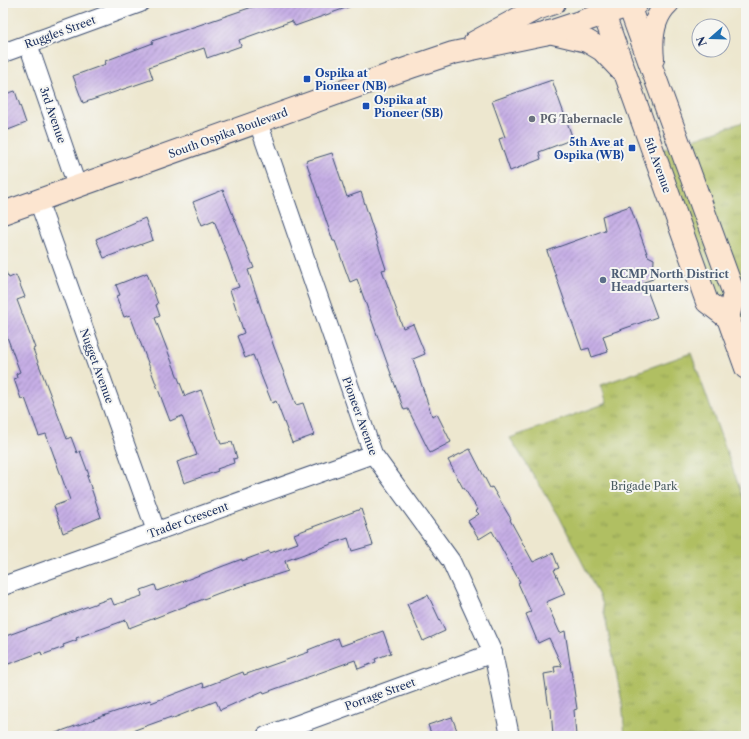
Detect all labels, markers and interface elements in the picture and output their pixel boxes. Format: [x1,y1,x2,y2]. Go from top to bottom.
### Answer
street label: Ruggles Street [22,13,98,51]
north arrow [691,18,731,58]
text: N [693,34,710,48]
place label: Ospika at Pioneer (NB) [315,66,387,93]
marker: Ospika at Pioneer (NB) [302,74,312,84]
street label: 3rd Avenue [37,85,69,145]
place label: Ospika at Pioneer (SB) [374,93,444,120]
marker: Ospika at Pioneer (SB) [361,101,371,111]
street label: South Ospika Boulevard [167,105,290,161]
place label: PG Tabernacle [540,112,623,126]
marker: PG Tabernacle [527,114,537,124]
place label: 5th Ave at Ospika (WB) [554,135,625,162]
street label: 5th Avenue [641,135,675,195]
marker: 5th Ave at Ospika (WB) [627,143,637,153]
place label: RCMP North District Headquarters [611,267,730,294]
marker: RCMP North District Headquarters [598,275,608,285]
street label: Nugget Avenue [77,327,117,405]
street label: Pioneer Avenue [339,375,381,457]
park label: Brigade Park [611,479,678,493]
street label: Trader Crescent [146,499,230,541]
street label: Portage Street [343,675,417,713]

